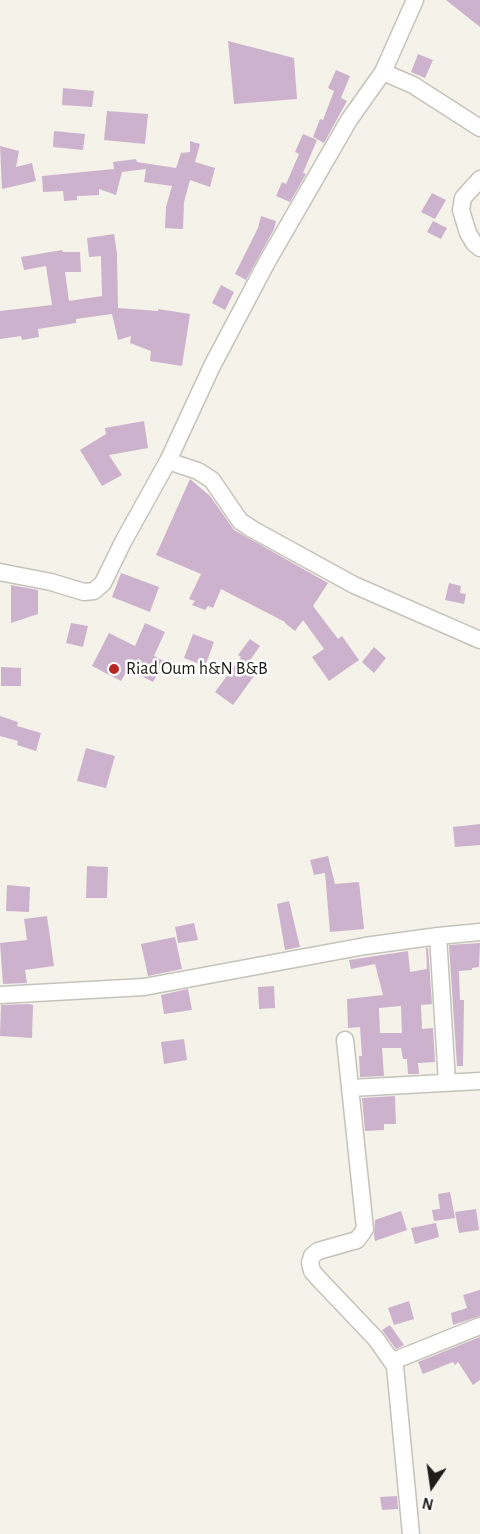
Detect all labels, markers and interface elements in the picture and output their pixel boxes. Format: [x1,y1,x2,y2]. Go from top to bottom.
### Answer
place label: Riad Oum h&N B&B [126,658,268,680]
marker: Riad Oum h&N B&B [107,662,121,676]
north arrow [402,1456,462,1516]
text: N [421,1494,435,1513]

